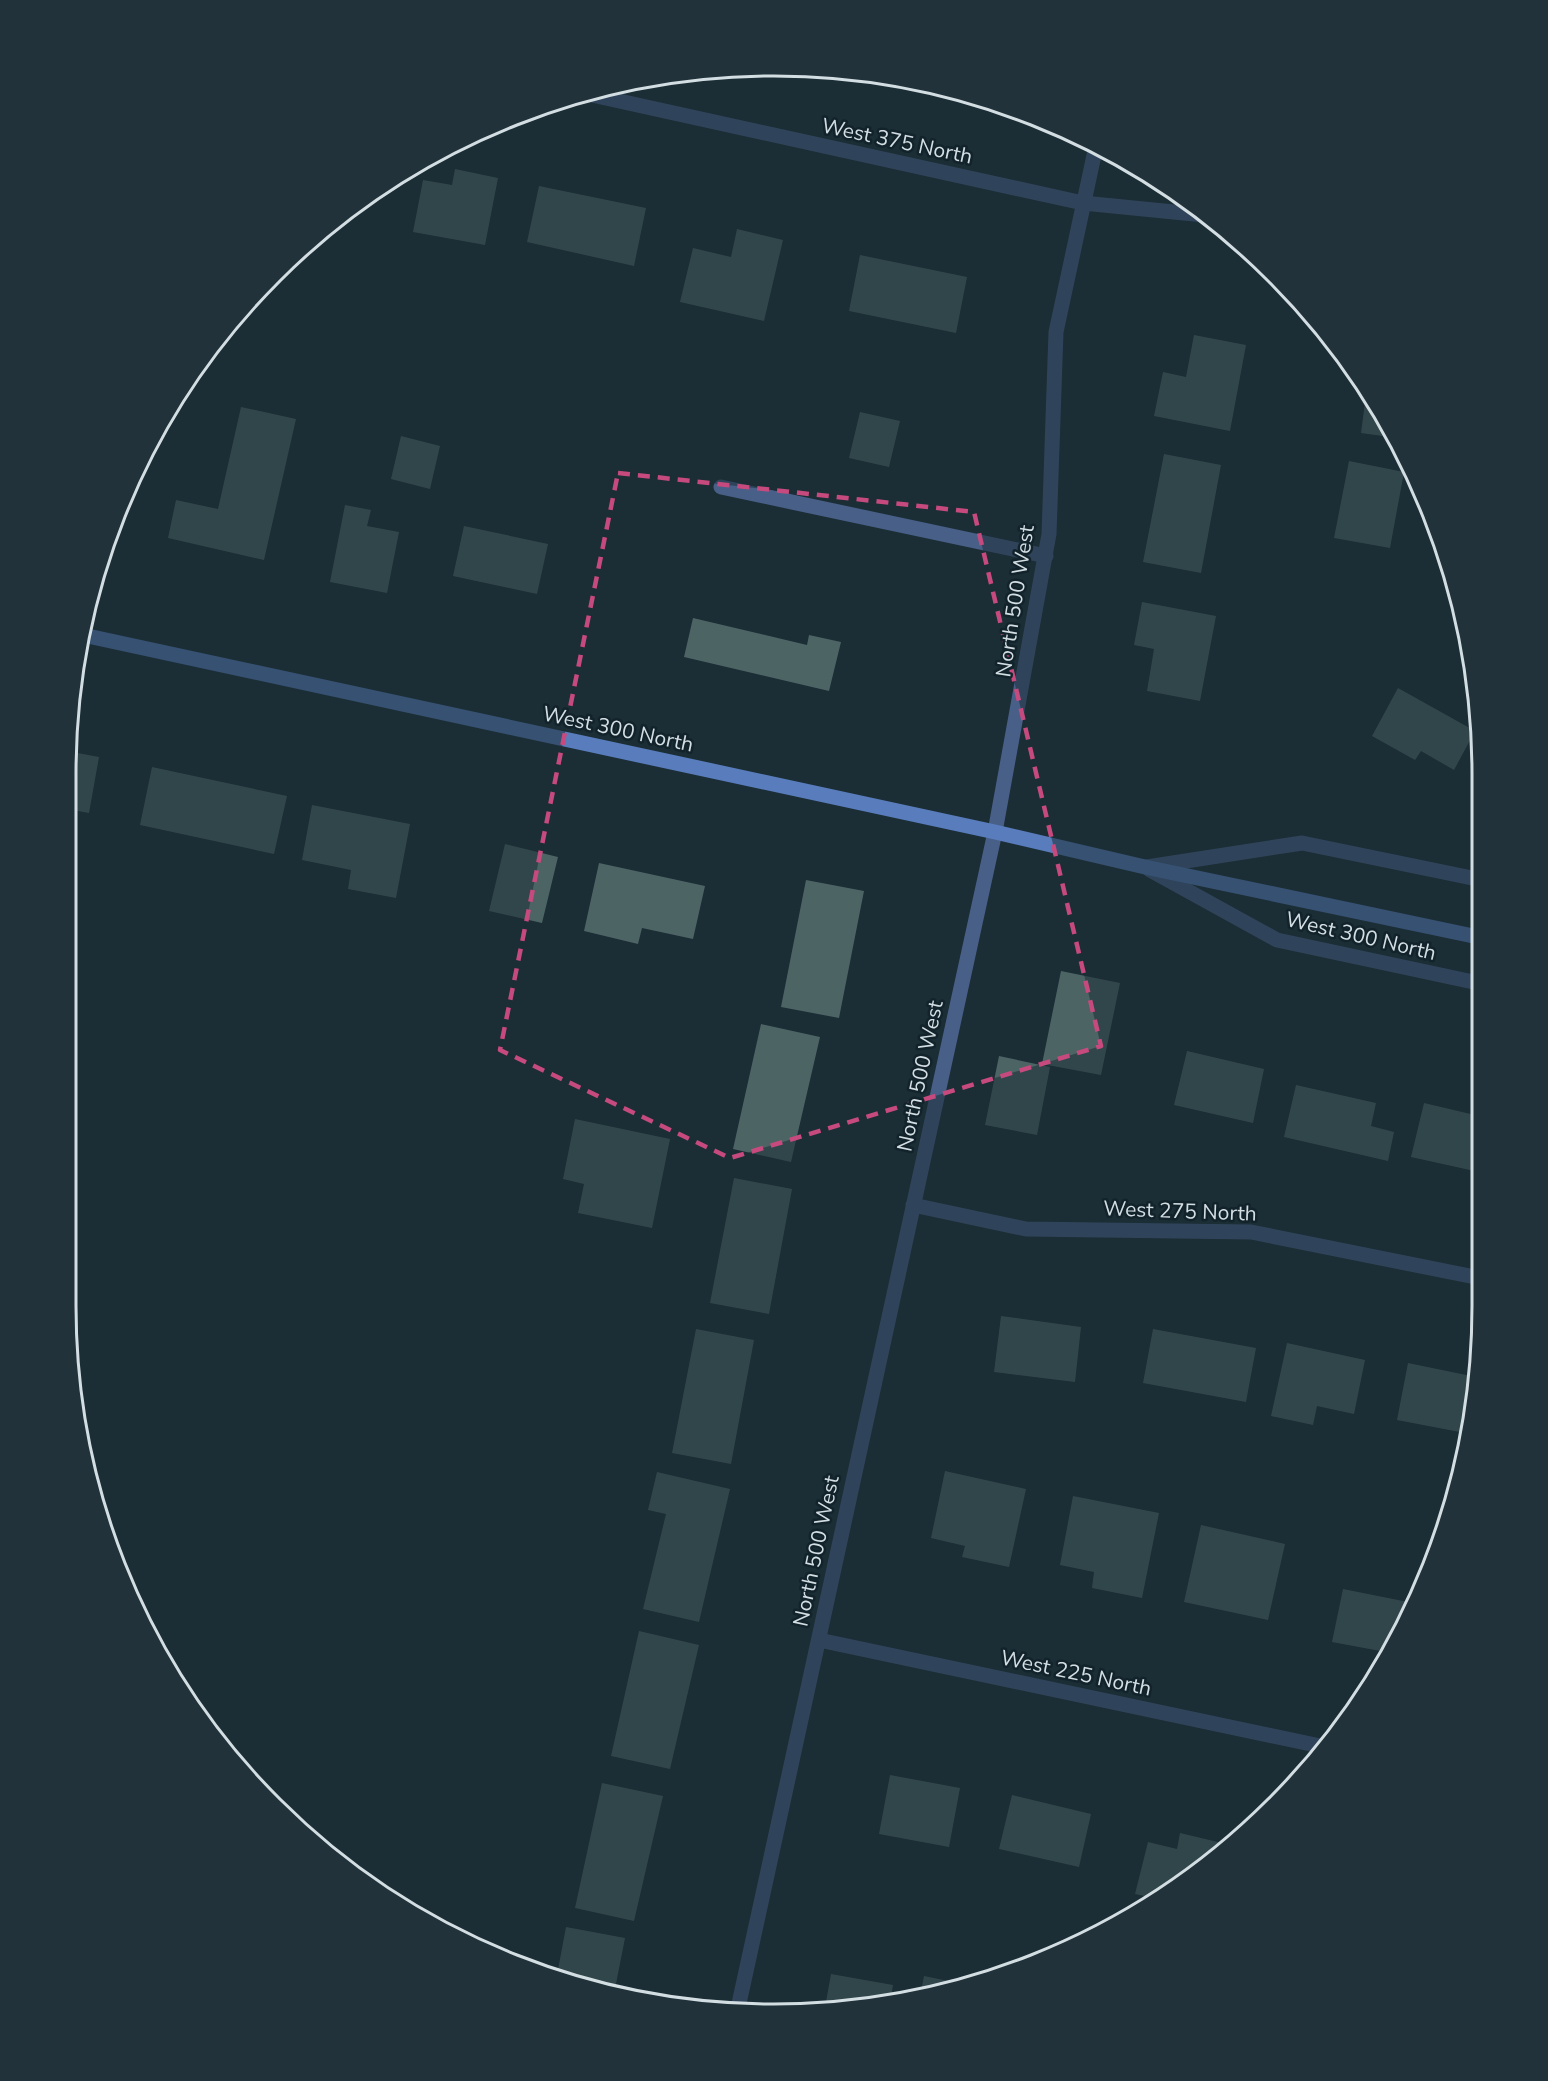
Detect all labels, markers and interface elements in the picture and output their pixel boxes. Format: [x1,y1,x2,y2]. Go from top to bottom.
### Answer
street label: West 375 North [819,111,975,171]
street label: North 500 West [989,522,1041,679]
street label: West 300 North [540,699,696,759]
street label: West 300 North [1283,905,1439,967]
street label: North 500 West [890,997,950,1154]
street label: West 275 North [1103,1194,1257,1228]
street label: North 500 West [786,1472,846,1629]
street label: West 225 North [998,1643,1154,1703]

